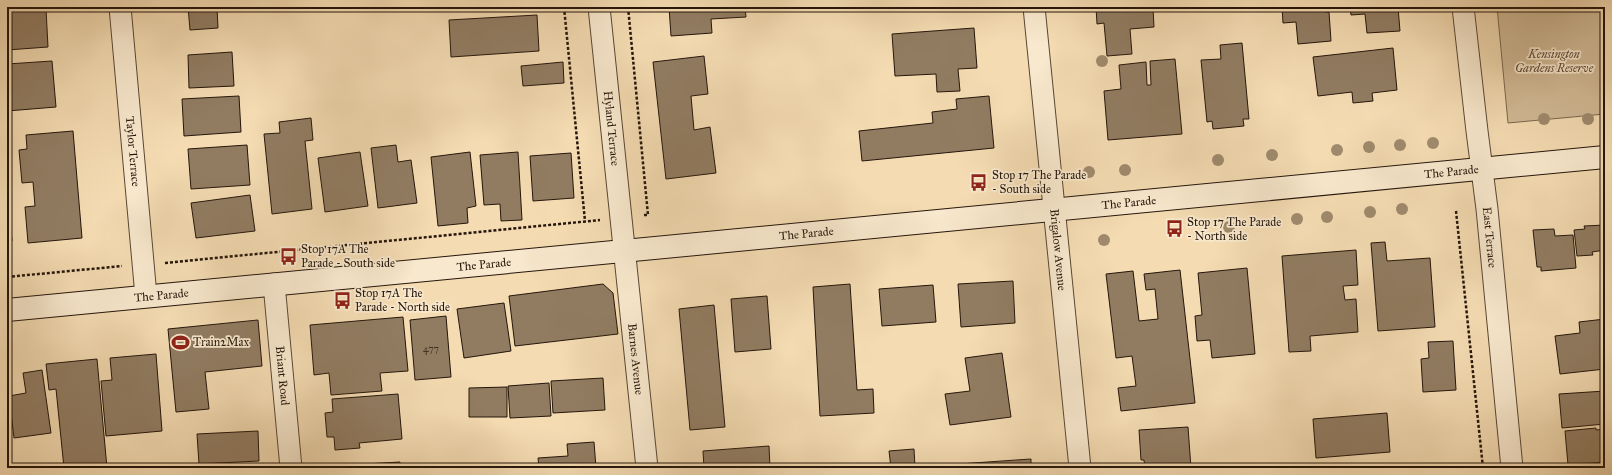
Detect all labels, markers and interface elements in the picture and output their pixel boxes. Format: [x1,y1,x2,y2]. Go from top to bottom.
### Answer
park label: Kensington Gardens Reserve [1515,47,1594,75]
street label: Hyland Terrace [601,90,623,167]
street label: Taylor Terrace [123,116,143,187]
street label: The Parade [1423,162,1479,181]
place label: Stop 17 The Parade - South side [992,168,1086,196]
bus stop icon: Stop 17 The Parade - South side [969,172,989,192]
street label: The Parade [1101,193,1157,212]
street label: East Terrace [1480,206,1500,269]
street label: Brigalow Avenue [1047,208,1069,291]
place label: Stop 17 The Parade - North side [1187,215,1281,243]
bus stop icon: Stop 17 The Parade - North side [1164,219,1184,239]
street label: The Parade [778,224,834,243]
place label: Stop 17A The Parade - South side [301,242,395,270]
bus stop icon: Stop 17A The Parade - South side [278,246,298,266]
street label: The Parade [456,255,512,274]
street label: The Parade [133,286,189,305]
place label: Stop 17A The Parade - North side [355,286,450,314]
bus stop icon: Stop 17A The Parade - North side [332,290,352,310]
street label: Barnes Avenue [625,323,646,396]
sports icon: Train2Max [170,332,190,352]
place label: Train2Max [193,335,250,349]
house number: 477 [423,343,439,355]
street label: Briant Road [273,345,292,406]

